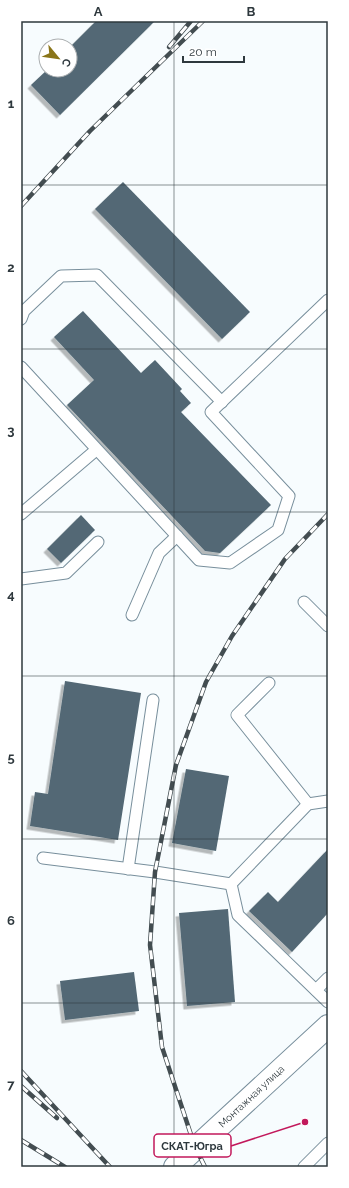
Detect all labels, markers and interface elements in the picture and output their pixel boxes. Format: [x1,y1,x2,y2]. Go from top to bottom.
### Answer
text: A [94,4,103,19]
text: B [247,4,256,19]
north arrow [38,38,78,78]
scale bar [183,38,244,64]
text: 20 m [189,45,217,59]
text: С [59,56,74,69]
text: 1 [8,96,15,111]
text: 2 [7,260,15,275]
text: 3 [7,423,15,438]
text: 4 [7,587,15,602]
text: 5 [7,750,15,765]
text: 6 [7,913,15,928]
street label: Монтажная улица [216,1063,286,1130]
text: 7 [7,1077,15,1092]
callout: СКАТ-Югра [154,1134,231,1157]
text: СКАТ-Югра [161,1140,223,1153]

